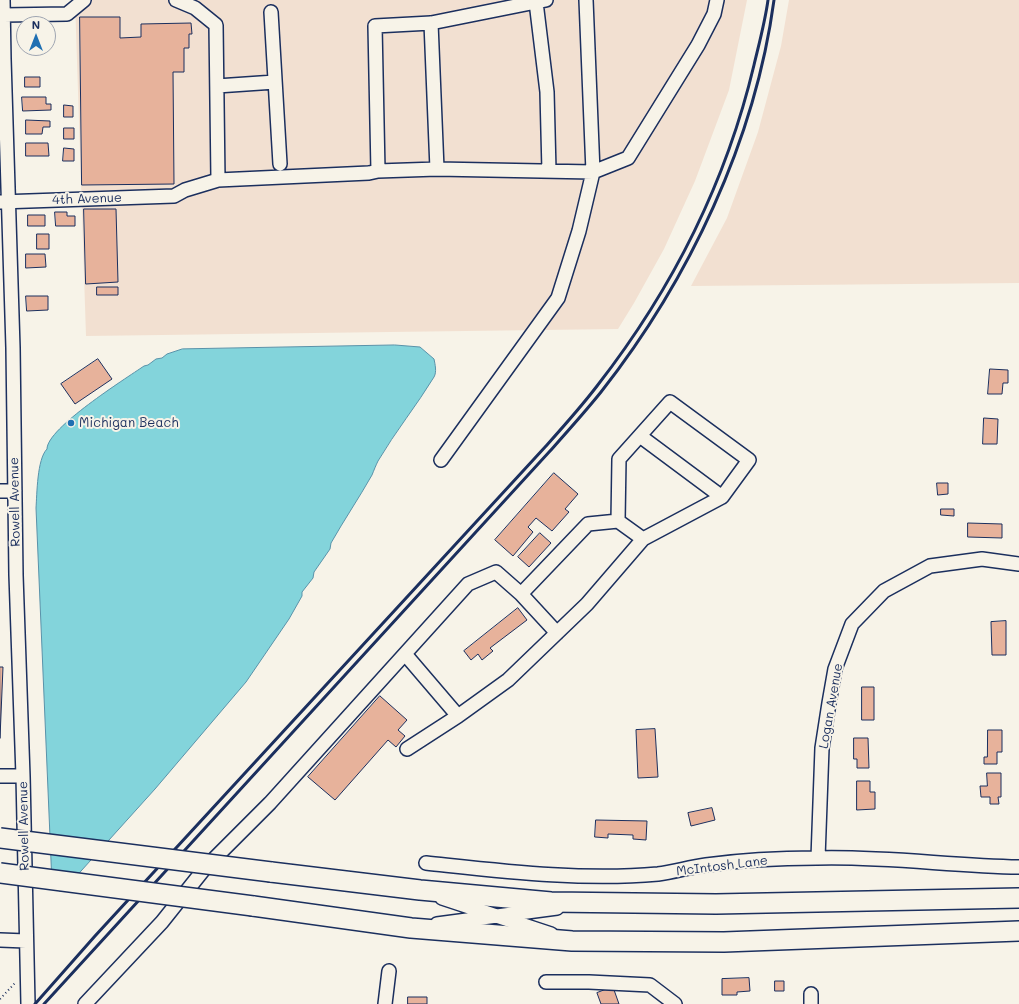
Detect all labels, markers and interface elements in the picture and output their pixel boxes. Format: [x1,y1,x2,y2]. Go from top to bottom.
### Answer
north arrow [16,16,56,56]
text: N [32,17,40,32]
street label: 4th Avenue [52,190,122,208]
place label: Michigan Beach [79,415,178,431]
marker: Michigan Beach [66,418,76,428]
street label: Rowell Avenue [6,457,24,547]
street label: Logan Avenue [816,662,846,750]
street label: Rowell Avenue [15,781,33,871]
street label: McIntosh Lane [675,853,769,879]

